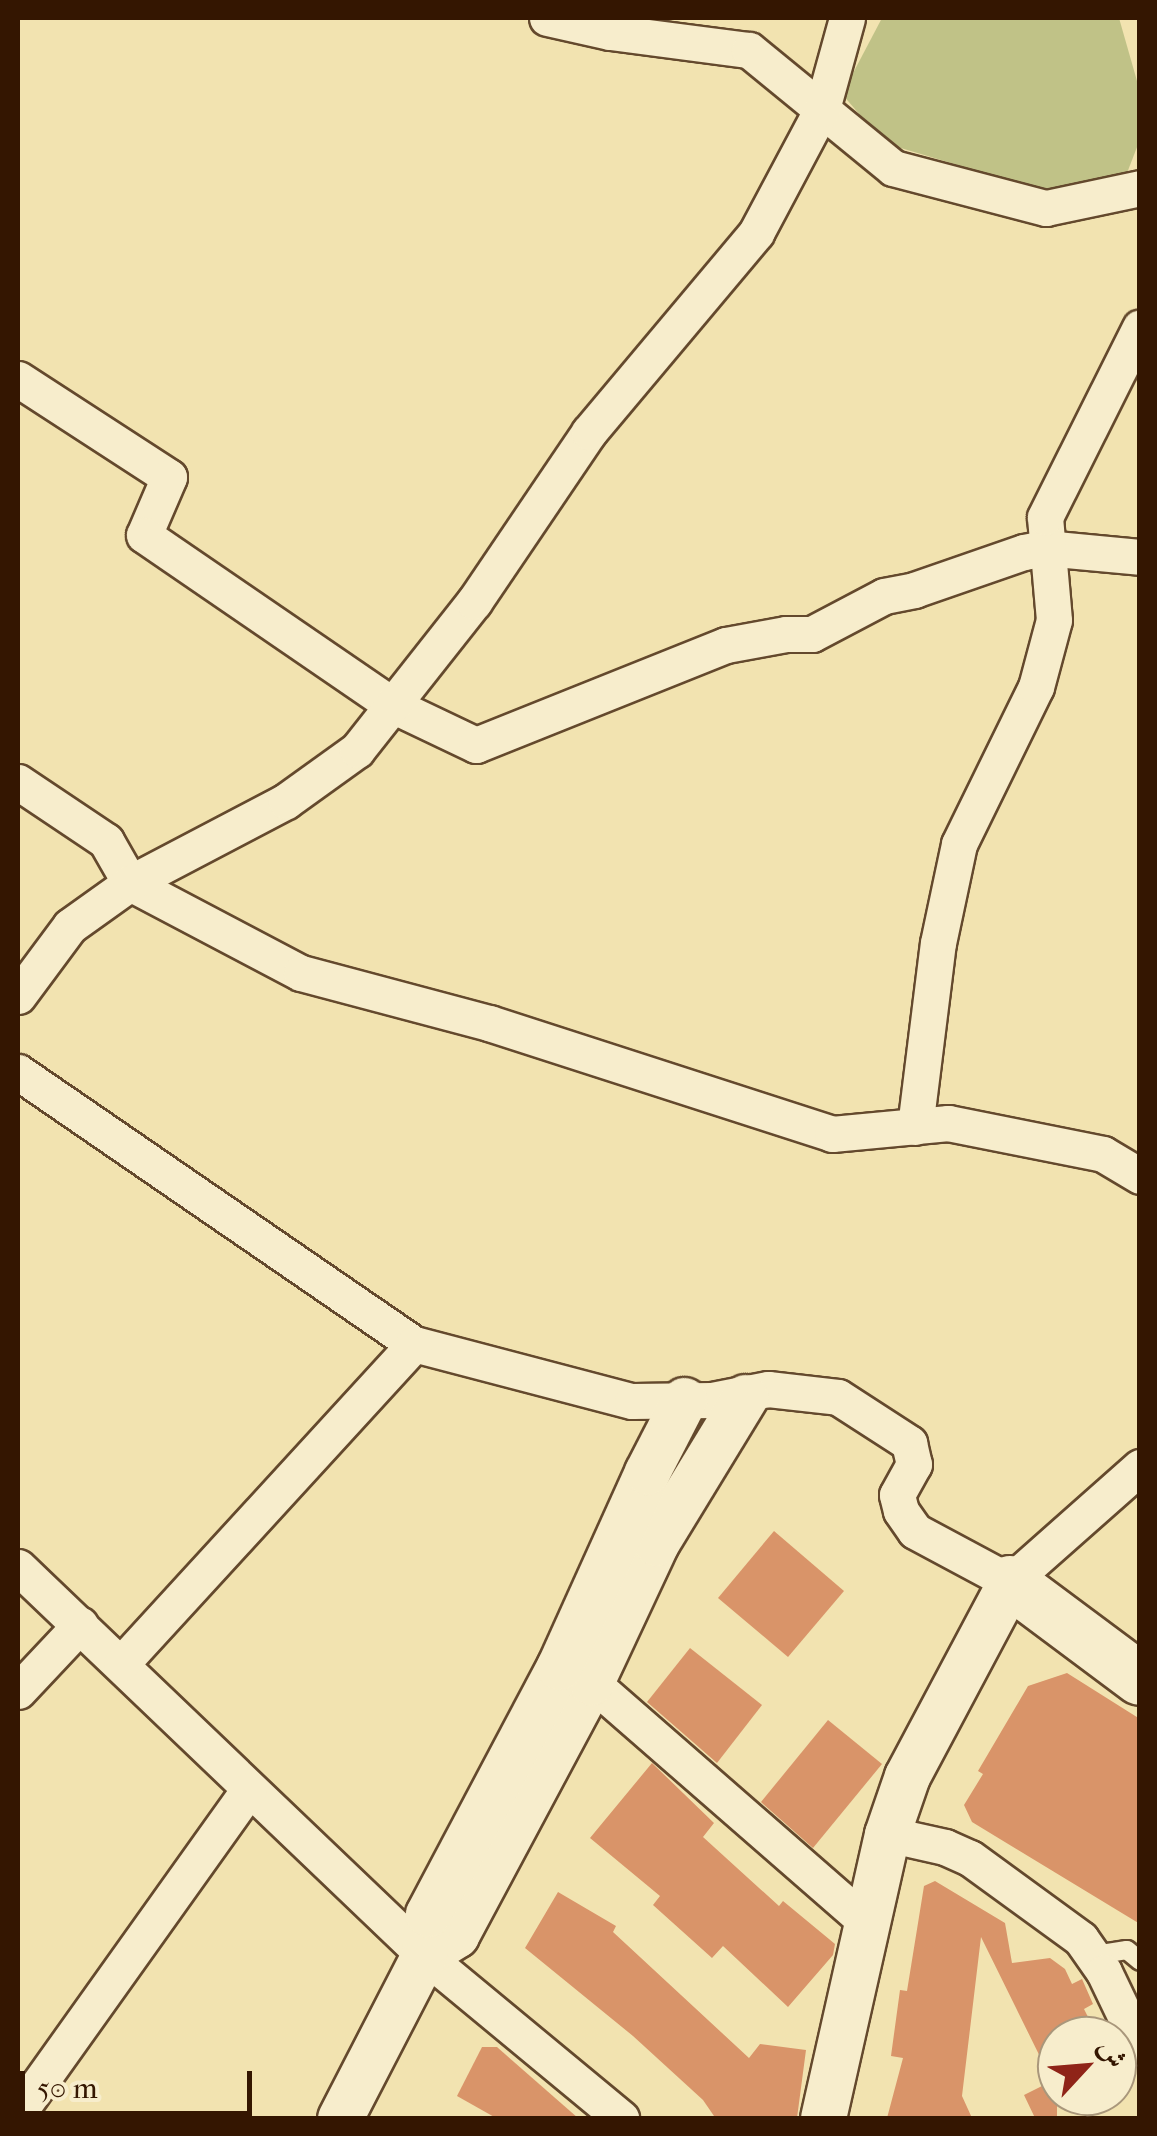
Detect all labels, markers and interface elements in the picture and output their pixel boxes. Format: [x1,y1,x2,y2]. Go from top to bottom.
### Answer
north arrow [1037,2016,1137,2116]
text: ش [1092,2034,1134,2073]
scale bar [25,2051,258,2113]
text: 50 m [37,2071,98,2106]

